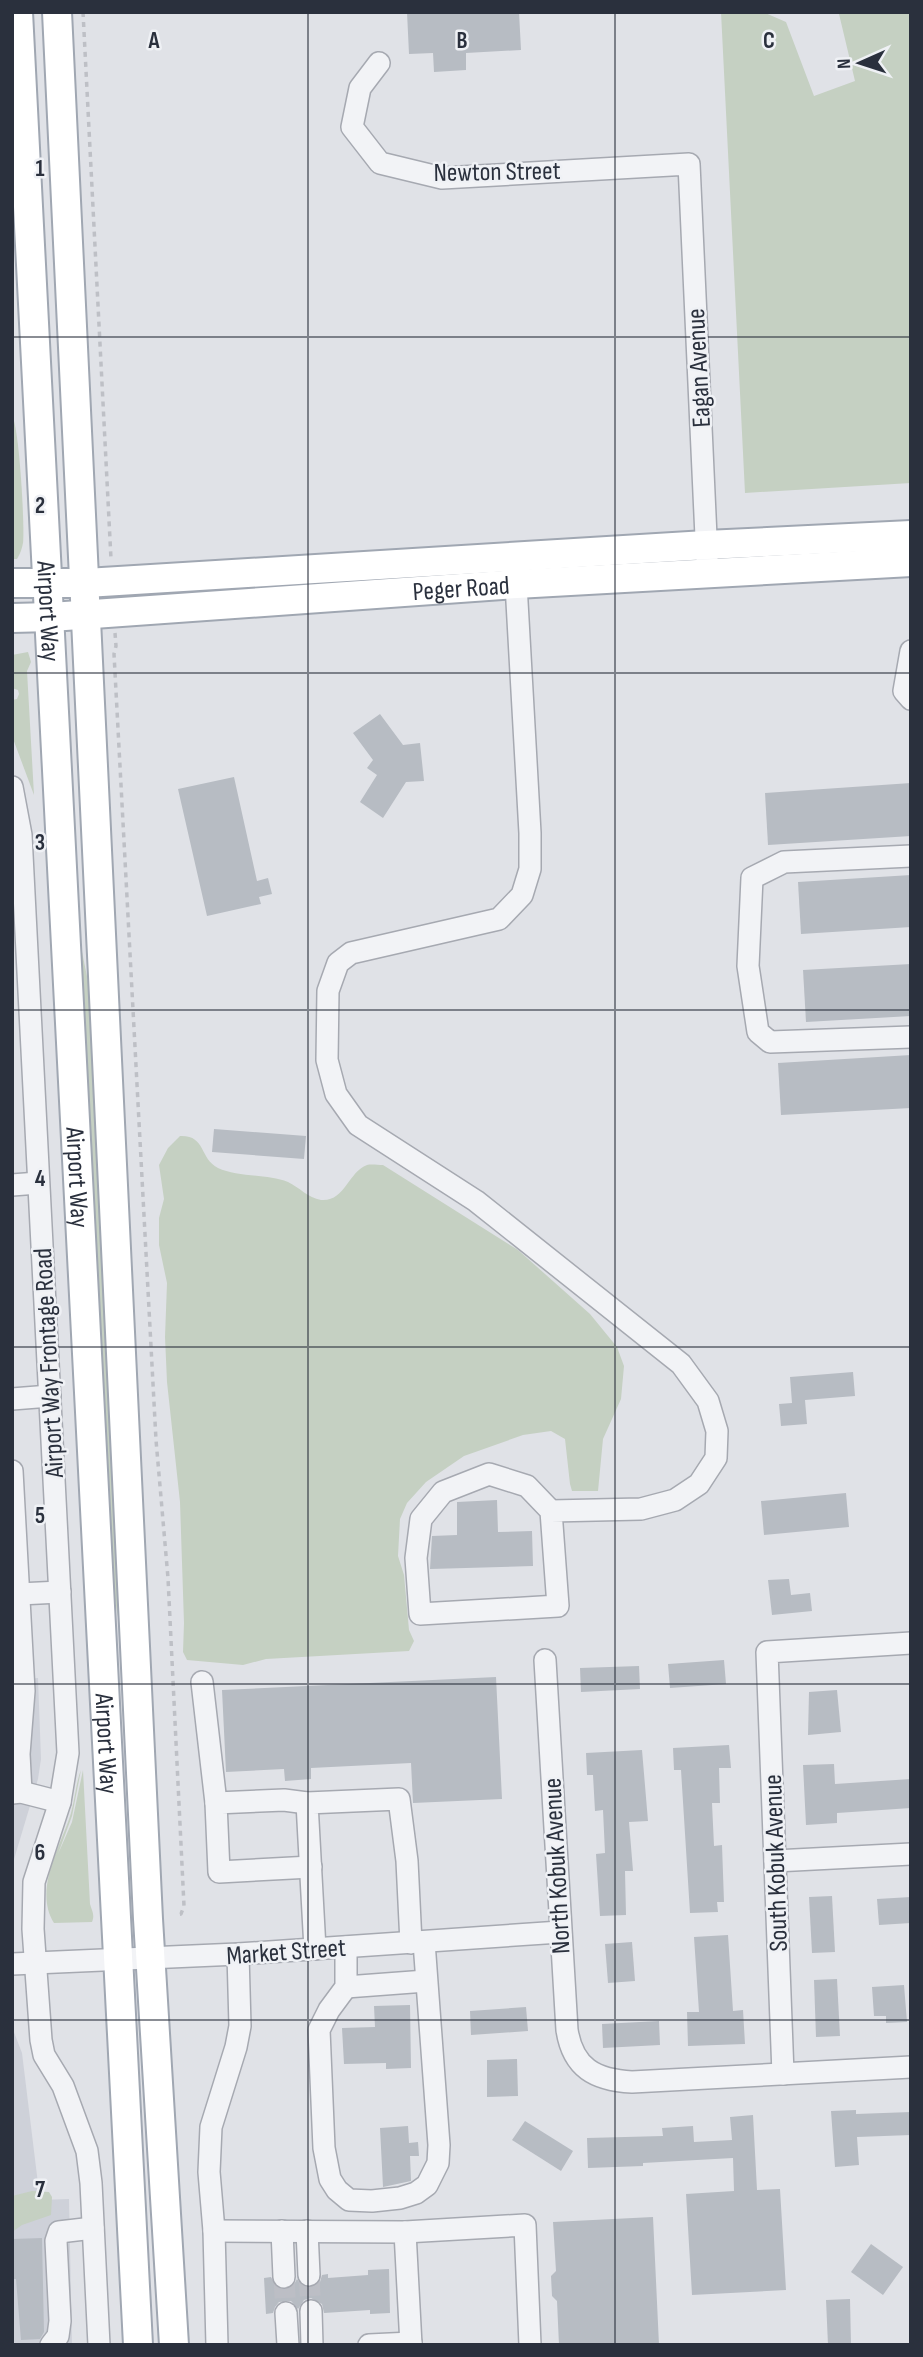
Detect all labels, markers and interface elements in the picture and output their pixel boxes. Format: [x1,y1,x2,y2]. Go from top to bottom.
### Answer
text: A [148,27,161,55]
text: B [457,27,468,55]
text: C [763,27,775,55]
north arrow [825,28,895,98]
text: N [833,58,856,69]
text: 1 [35,155,45,183]
street label: Newton Street [433,156,561,189]
street label: Eagan Avenue [681,308,718,428]
text: 2 [35,492,45,520]
street label: Airport Way [29,559,65,663]
street label: Peger Road [412,571,511,608]
text: 3 [35,829,45,857]
street label: Airport Way [58,1125,95,1229]
text: 4 [35,1165,46,1193]
street label: Airport Way Frontage Road [28,1247,71,1480]
text: 5 [35,1502,45,1530]
street label: Airport Way [87,1692,124,1795]
street label: South Kobuk Avenue [758,1774,795,1952]
street label: North Kobuk Avenue [537,1777,578,1955]
text: 6 [35,1839,45,1867]
street label: Market Street [225,1933,347,1972]
text: 7 [35,2176,45,2204]

